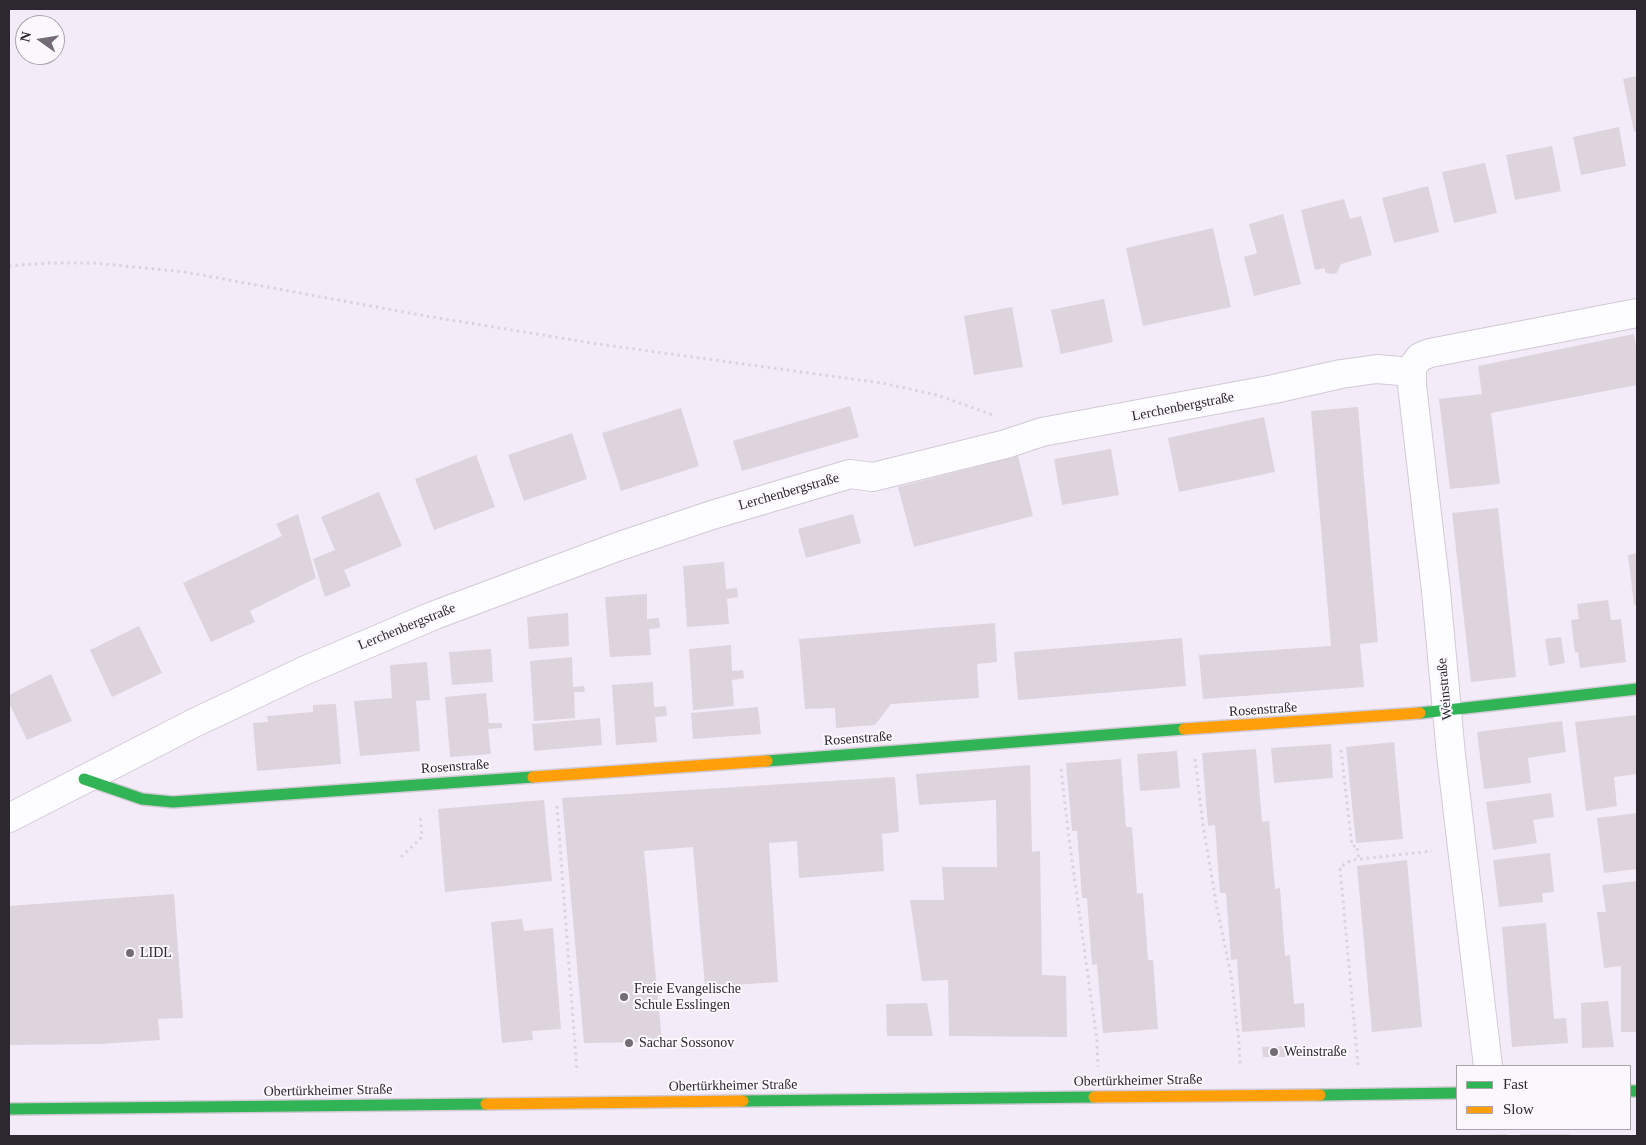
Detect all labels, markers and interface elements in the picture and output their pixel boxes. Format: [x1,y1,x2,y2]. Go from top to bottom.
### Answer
north arrow [15,15,65,65]
text: N [17,30,34,43]
street label: Lerchenbergstraße [1130,389,1236,425]
street label: Lerchenbergstraße [737,470,841,514]
street label: Lerchenbergstraße [356,600,458,654]
street label: Weinstraße [1434,657,1456,721]
street label: Rosenstraße [1228,699,1298,721]
street label: Rosenstraße [823,728,893,750]
street label: Rosenstraße [420,756,490,778]
place label: LIDL [140,945,172,961]
marker: LIDL [124,947,136,959]
place label: Freie Evangelische Schule Esslingen [634,981,741,1014]
marker: Freie Evangelische Schule Esslingen [618,991,630,1003]
place label: Sachar Sossonov [639,1035,734,1051]
marker: Sachar Sossonov [623,1037,635,1049]
place label: Weinstraße [1284,1044,1347,1060]
marker: Weinstraße [1268,1046,1280,1058]
legend [1456,1065,1631,1130]
street label: Obertürkheimer Straße [1074,1071,1202,1091]
street label: Obertürkheimer Straße [669,1076,797,1096]
text: Fast [1503,1076,1528,1092]
street label: Obertürkheimer Straße [264,1081,392,1101]
text: Slow [1503,1101,1534,1117]

